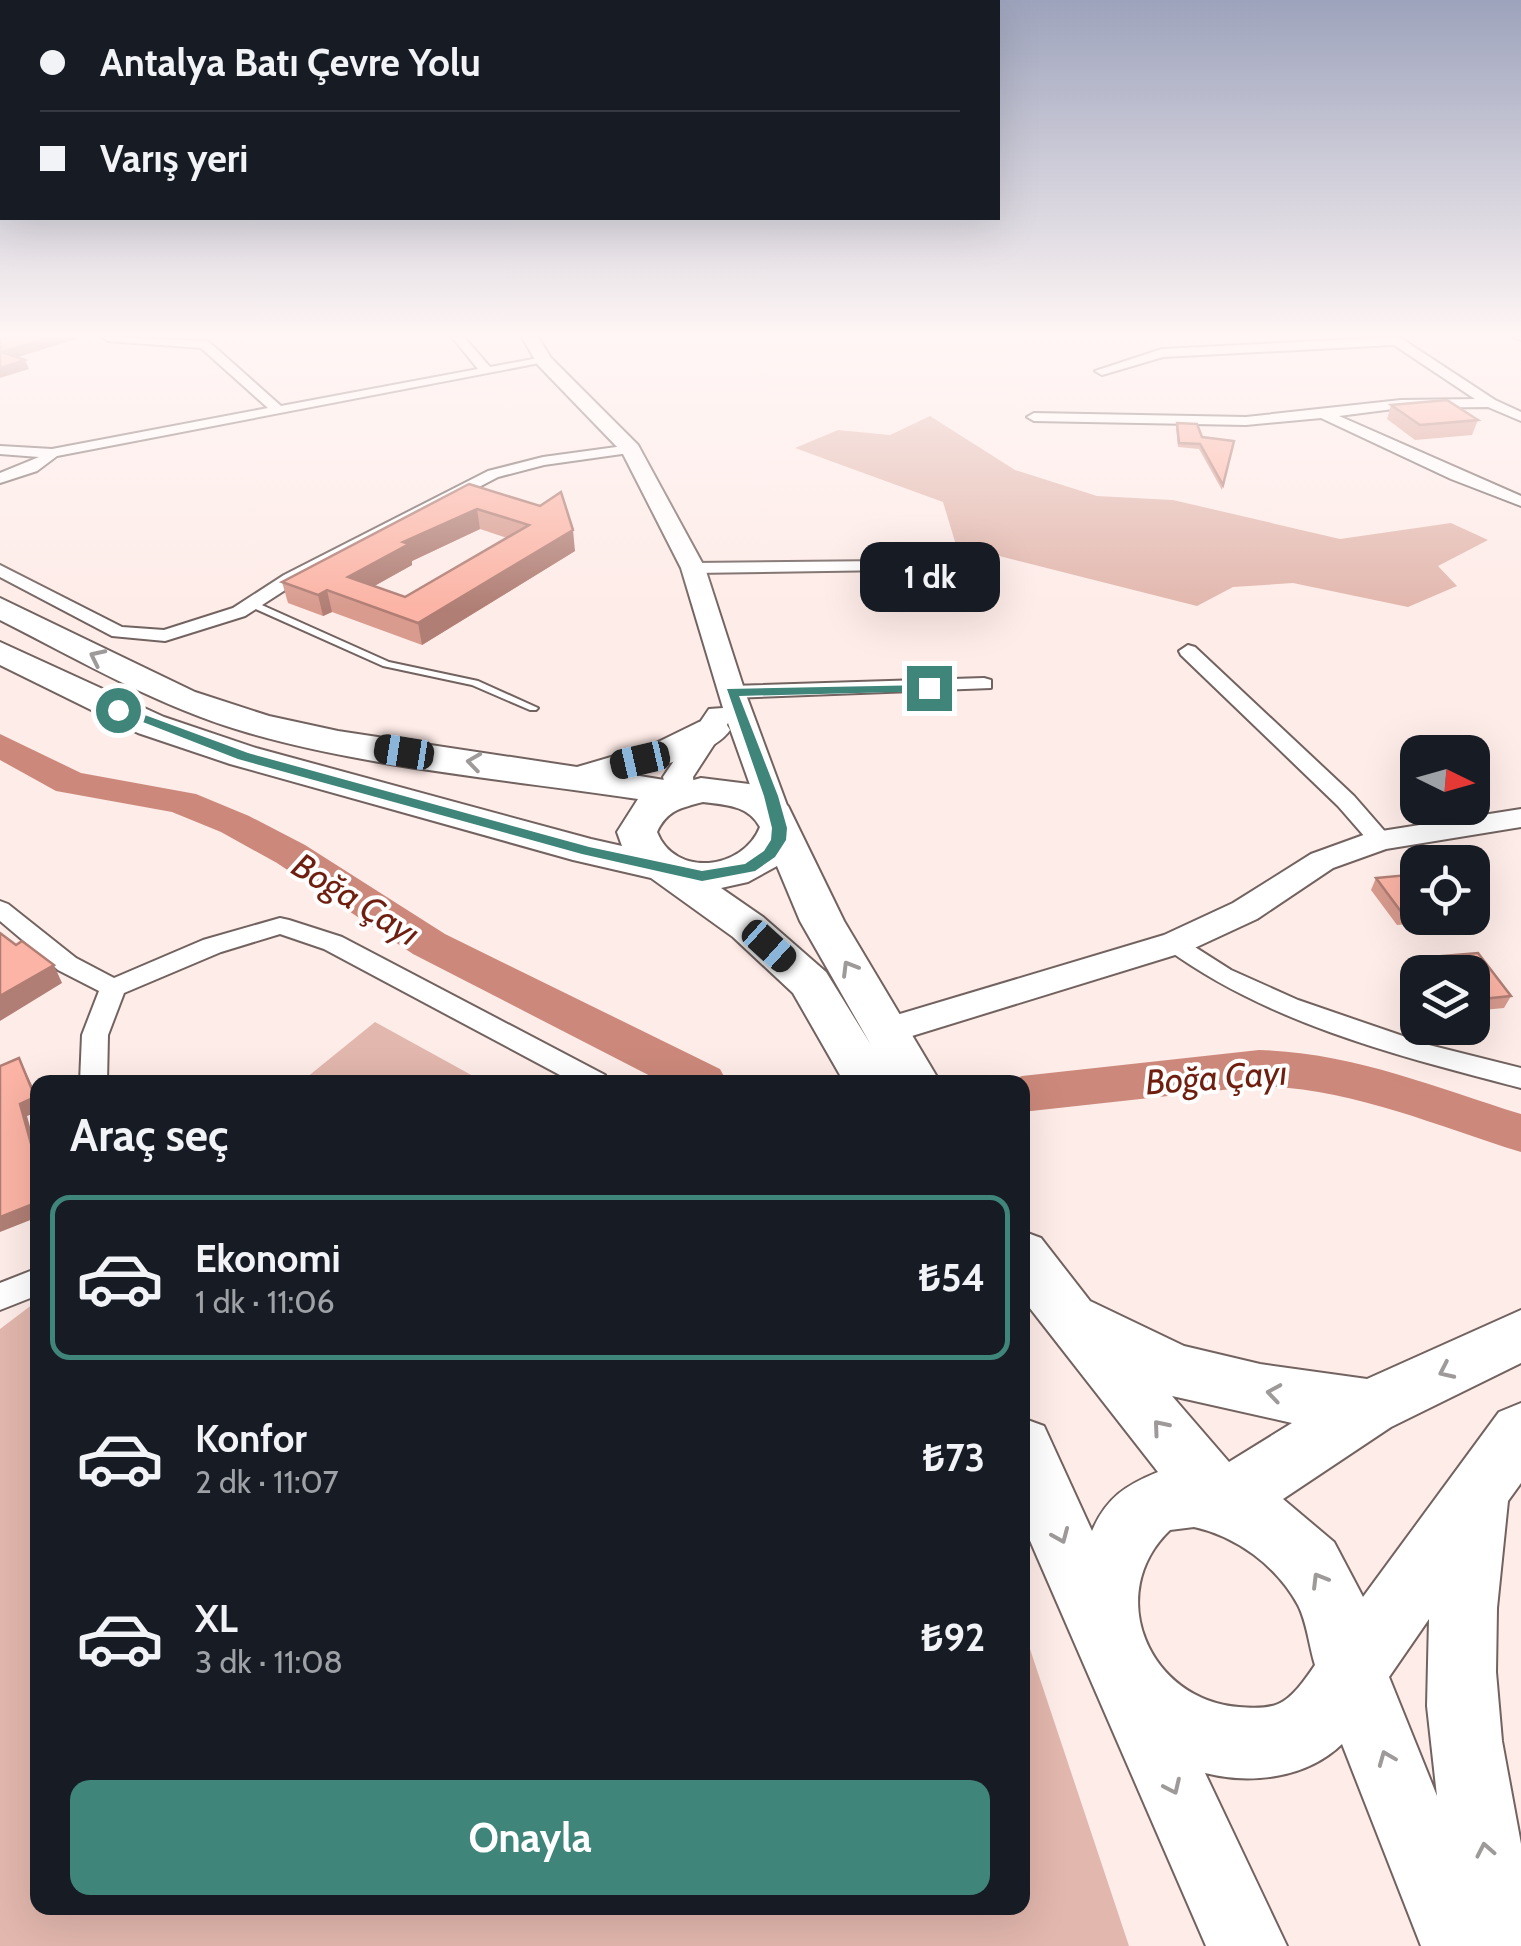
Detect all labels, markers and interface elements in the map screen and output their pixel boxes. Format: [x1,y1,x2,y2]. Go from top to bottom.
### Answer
text: Antalya Batı Çevre Yolu [100,39,481,86]
text: Varış yeri [100,135,248,182]
callout: 1 dk [859,543,999,613]
text: 1 dk [904,557,956,596]
one-way arrow [89,649,107,669]
route end [907,666,952,711]
route start [96,688,141,733]
car [372,732,436,772]
north arrow [1400,735,1490,825]
map controls [1400,735,1490,1045]
car [607,739,673,781]
one-way arrow [466,753,483,774]
water label: Boğa Çayı [284,843,428,955]
button: locate [1400,845,1490,935]
car [737,915,801,977]
button: layers [1400,955,1490,1045]
one-way arrow [842,961,861,979]
water label: Boğa Çayı [1144,1051,1288,1103]
text: Araç seç [70,1108,228,1162]
icon: car [75,1233,165,1323]
text: Ekonomi [195,1235,341,1282]
text: ₺54 [918,1254,985,1301]
text: 1 dk · 11:06 [195,1282,335,1321]
one-way arrow [1438,1359,1456,1379]
one-way arrow [1265,1383,1282,1404]
icon: car [75,1413,165,1503]
text: Konfor [195,1415,307,1462]
one-way arrow [1153,1420,1171,1439]
text: ₺73 [923,1434,985,1481]
text: 2 dk · 11:07 [195,1462,339,1501]
one-way arrow [1049,1526,1069,1544]
one-way arrow [1312,1573,1331,1591]
icon: car [75,1593,165,1683]
text: XL [195,1595,238,1642]
text: ₺92 [921,1614,985,1661]
text: 3 dk · 11:08 [195,1642,343,1681]
one-way arrow [1378,1750,1398,1768]
one-way arrow [1161,1776,1181,1794]
button: Onayla [70,1780,990,1895]
one-way arrow [1475,1842,1496,1858]

